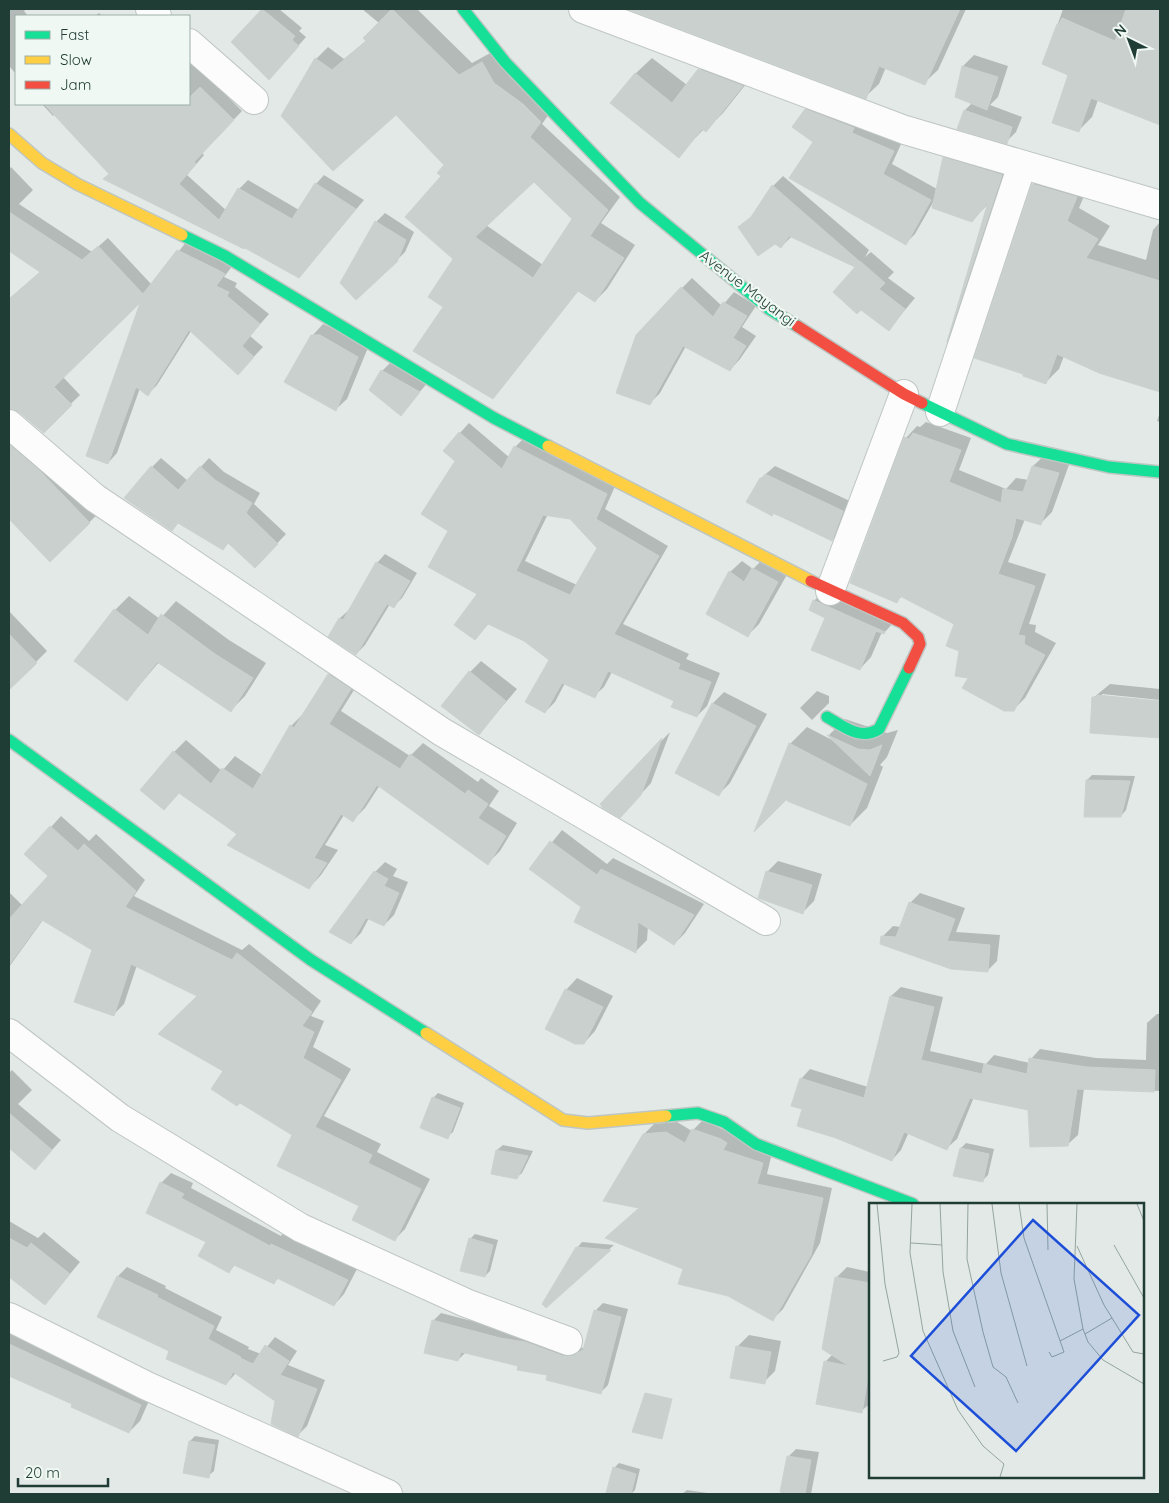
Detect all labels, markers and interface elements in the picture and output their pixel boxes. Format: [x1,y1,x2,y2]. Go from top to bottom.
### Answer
legend [15,15,190,105]
north arrow [1104,15,1154,65]
text: N [1110,20,1130,40]
text: Fast [60,25,89,44]
text: Slow [60,50,92,69]
text: Jam [60,75,91,94]
street label: Avenue Mayangi [696,246,800,330]
inset map [869,1203,1144,1478]
scale bar [18,1456,108,1488]
text: 20 m [25,1463,60,1482]

